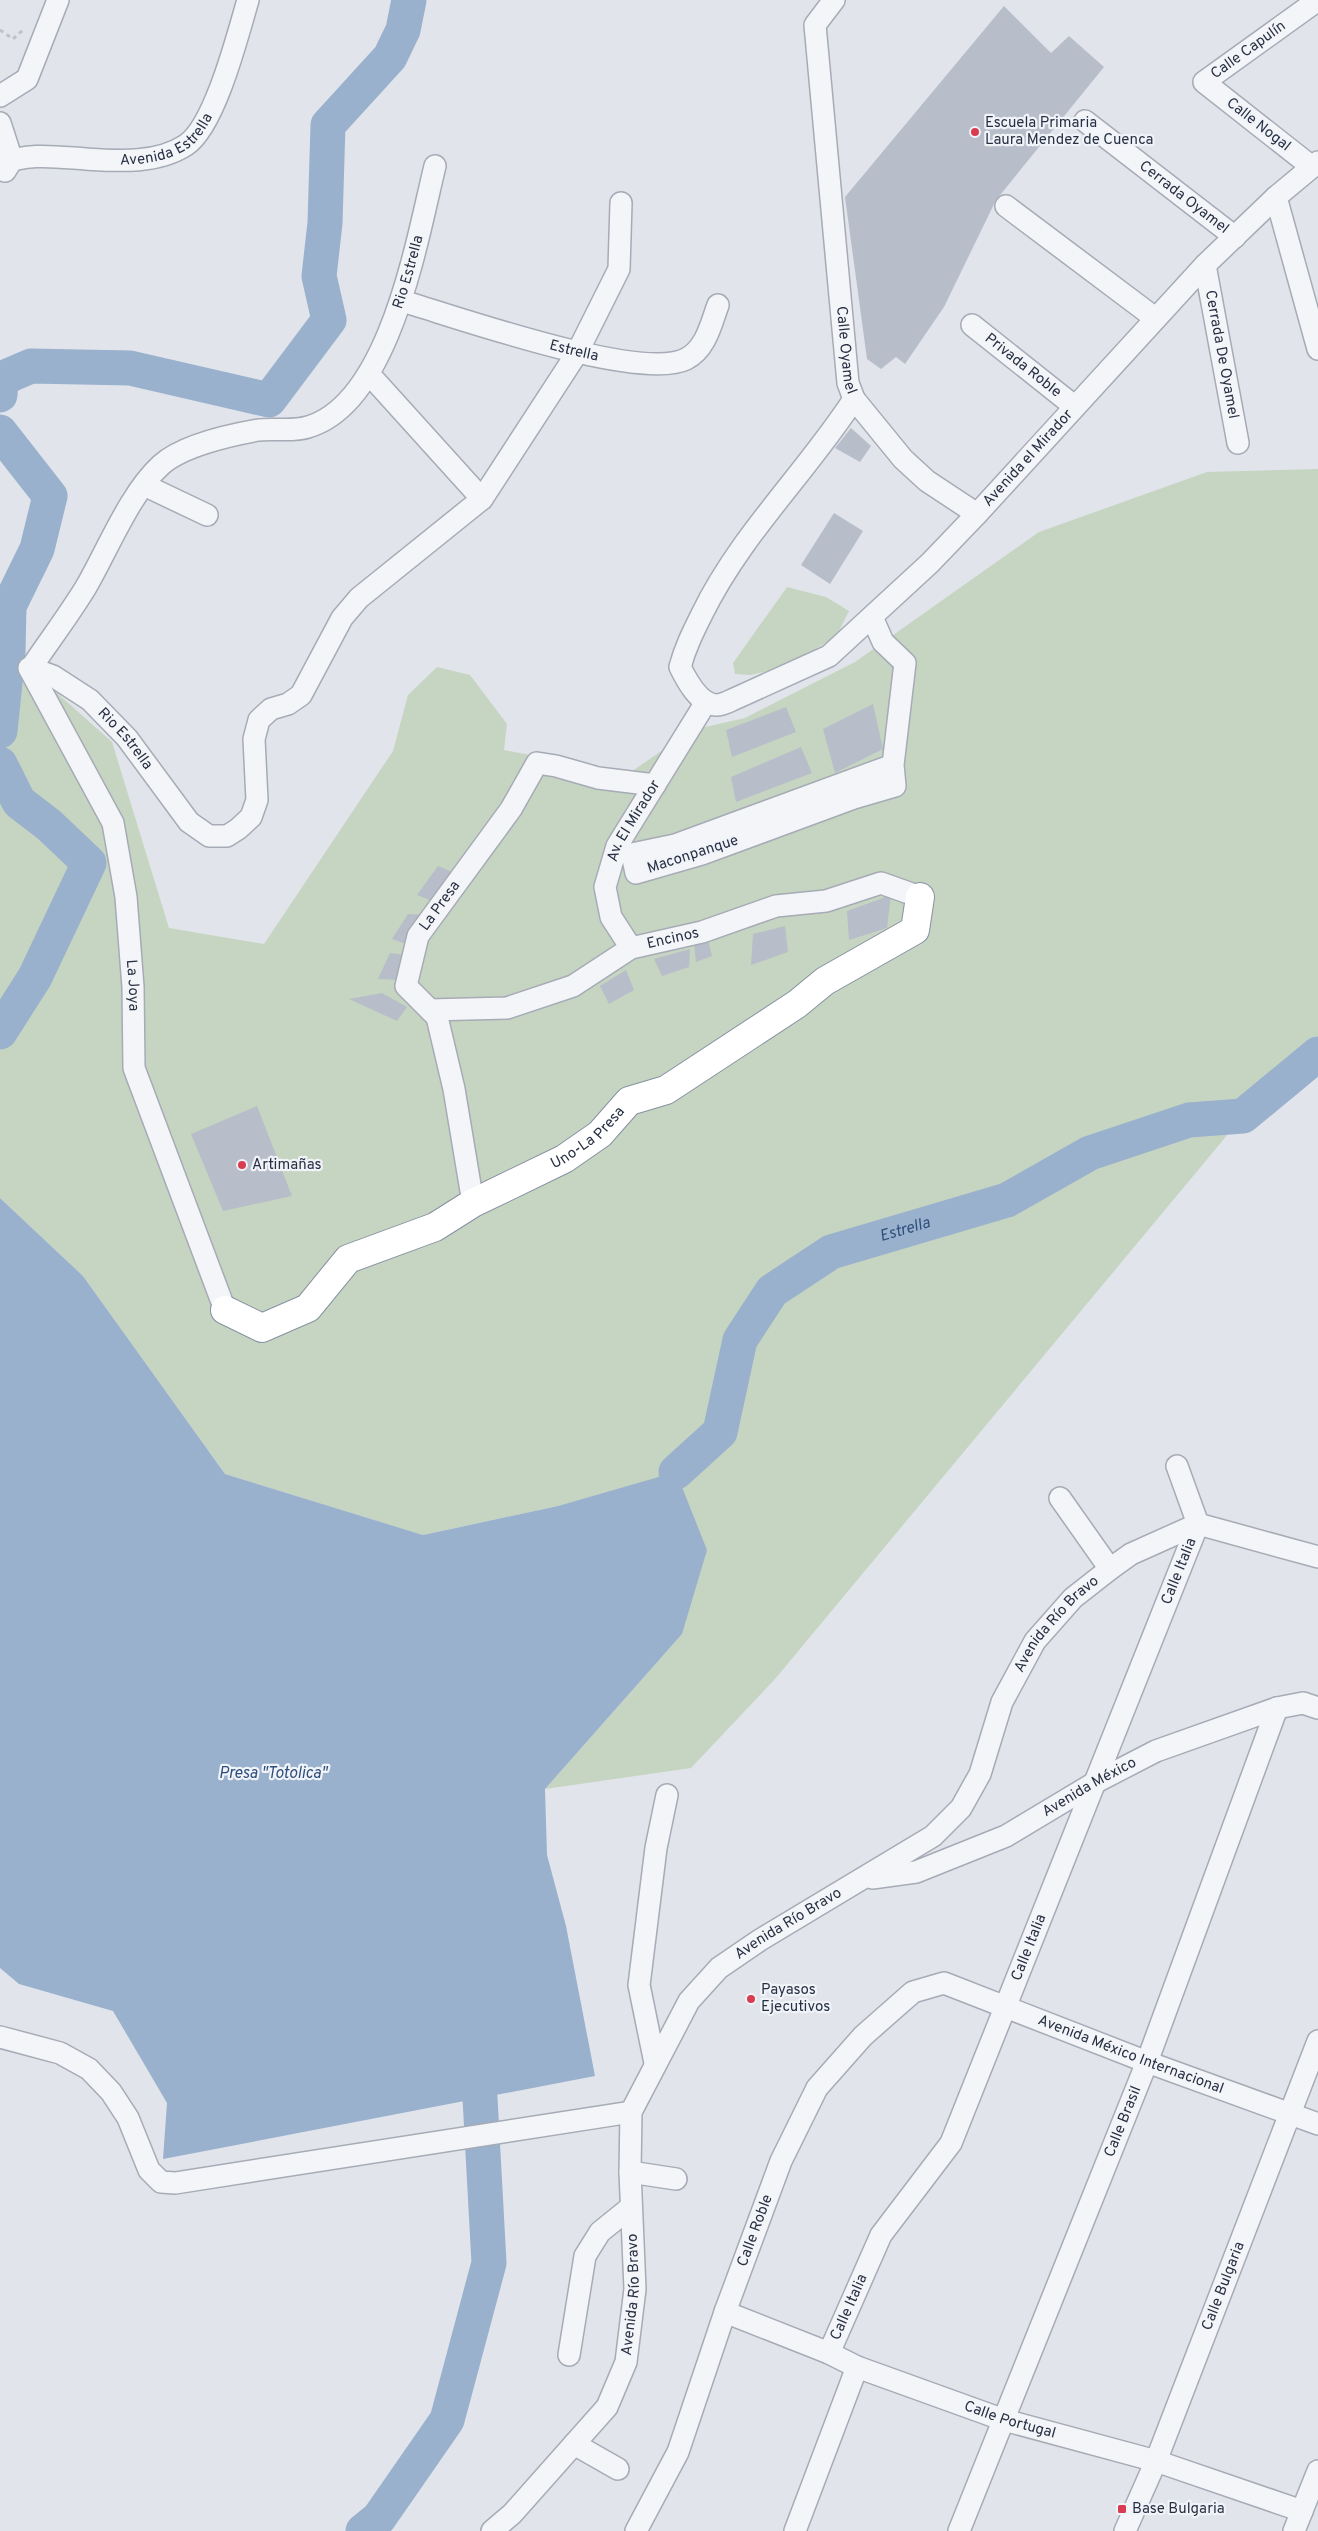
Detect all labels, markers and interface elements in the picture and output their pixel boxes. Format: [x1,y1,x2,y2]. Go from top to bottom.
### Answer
street label: Calle Capulín [1207,17,1290,84]
street label: Calle Nogal [1222,94,1294,156]
street label: Avenida Estrella [120,110,217,170]
place label: Escuela Primaria Laura Mendez de Cuenca [985,114,1153,150]
marker: Escuela Primaria Laura Mendez de Cuenca [969,126,981,138]
street label: Cerrada Oyamel [1135,157,1233,238]
street label: Rio Estrella [389,233,428,311]
street label: Cerrada De Oyamel [1200,289,1243,420]
street label: Calle Oyamel [831,305,861,397]
street label: Privada Roble [981,329,1065,402]
street label: Estrella [547,336,600,366]
street label: Avenida el Mirador [979,406,1077,511]
street label: Rio Estrella [93,704,157,774]
street label: Av. El Mirador [603,777,665,864]
street label: Maconpanque [645,831,741,879]
street label: La Presa [415,877,465,935]
street label: Encinos [645,923,701,954]
street label: La Joya [121,959,143,1011]
street label: Uno-La Presa [548,1103,629,1174]
place label: Artimañas [252,1156,322,1175]
marker: Artimañas [236,1159,248,1171]
water label: Estrella [877,1213,933,1247]
street label: Calle Italia [1157,1535,1201,1608]
street label: Avenida Río Bravo [1010,1572,1103,1676]
street label: Avenida México [1039,1753,1140,1821]
water label: Presa "Totolica" [219,1764,329,1784]
street label: Avenida Río Bravo [731,1884,845,1964]
street label: Calle Italia [1007,1911,1051,1984]
place label: Payasos Ejecutivos [761,1981,830,2017]
marker: Payasos Ejecutivos [745,1993,757,2005]
street label: Avenida México Internacional [1035,2011,1226,2099]
street label: Calle Brasil [1100,2083,1146,2160]
street label: Calle Roble [733,2192,777,2269]
street label: Avenida Río Bravo [617,2233,644,2357]
street label: Calle Bulgaria [1198,2239,1249,2333]
street label: Calle Italia [826,2271,872,2343]
street label: Calle Portugal [961,2397,1058,2443]
place label: Base Bulgaria [1132,2500,1225,2519]
marker: Base Bulgaria [1116,2503,1128,2515]

